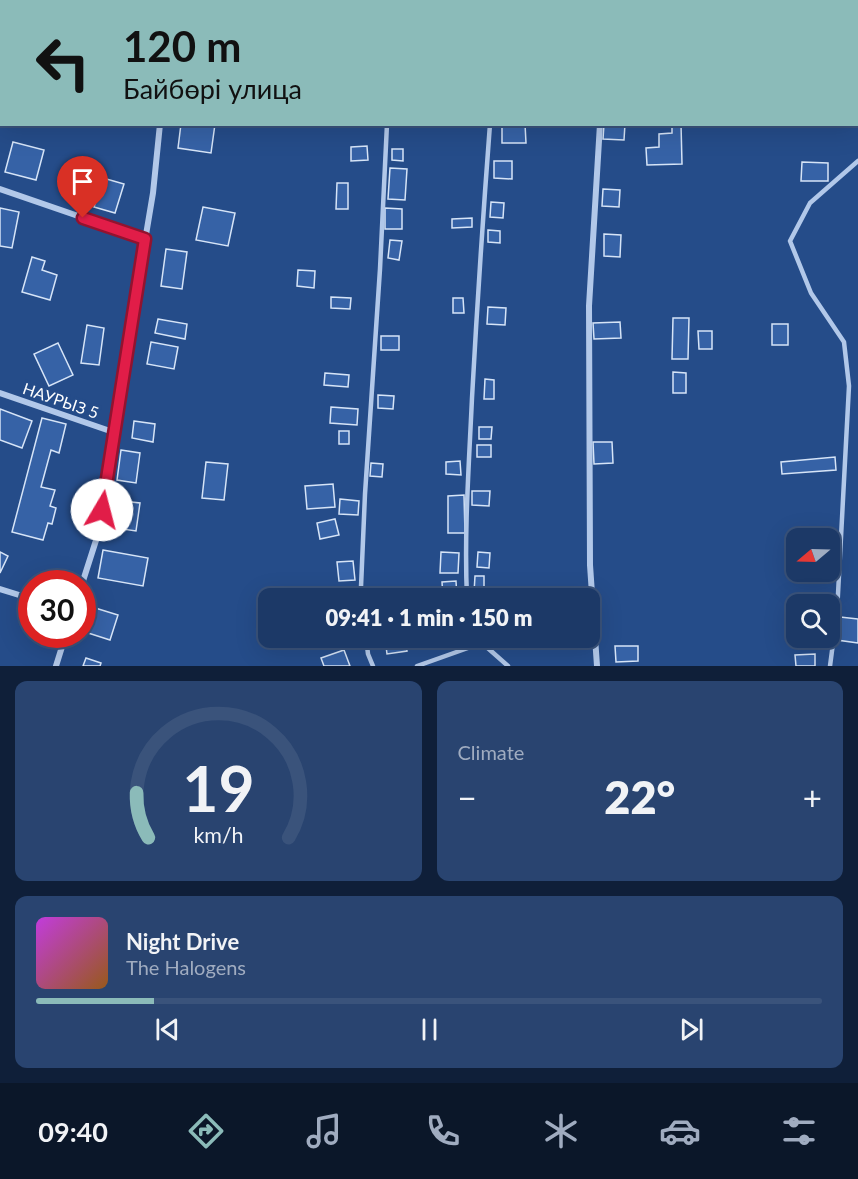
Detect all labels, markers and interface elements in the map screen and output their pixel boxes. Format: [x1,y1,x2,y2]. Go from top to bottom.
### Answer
text: 120 m [123,21,241,71]
icon: left [24,24,102,102]
text: Байбөрі улица [123,72,302,105]
pin [57,156,108,218]
icon: arrive [66,165,99,198]
street label: НАУРЫЗ 5 [21,378,101,422]
position arrow [70,478,134,542]
north arrow [786,528,840,582]
map controls [786,528,840,648]
speed limit sign: 30 [18,570,96,648]
button: search [786,594,840,648]
text: 09:41 · 1 min · 150 m [326,604,532,631]
text: Climate [458,740,524,764]
text: 19 [182,750,254,825]
text: 22° [604,770,675,824]
text: − [458,777,477,817]
text: + [803,777,822,817]
text: km/h [193,822,243,848]
text: Night Drive [126,928,239,955]
text: The Halogens [126,955,246,979]
icon: previous [151,1013,184,1046]
icon: pause [413,1013,446,1046]
icon: next [675,1013,708,1046]
icon: directions [185,1110,227,1152]
icon: music [303,1110,345,1152]
icon: phone [422,1110,464,1152]
icon: climate [540,1110,582,1152]
icon: car [659,1110,701,1152]
icon: filters [778,1110,820,1152]
text: 09:40 [38,1115,108,1148]

